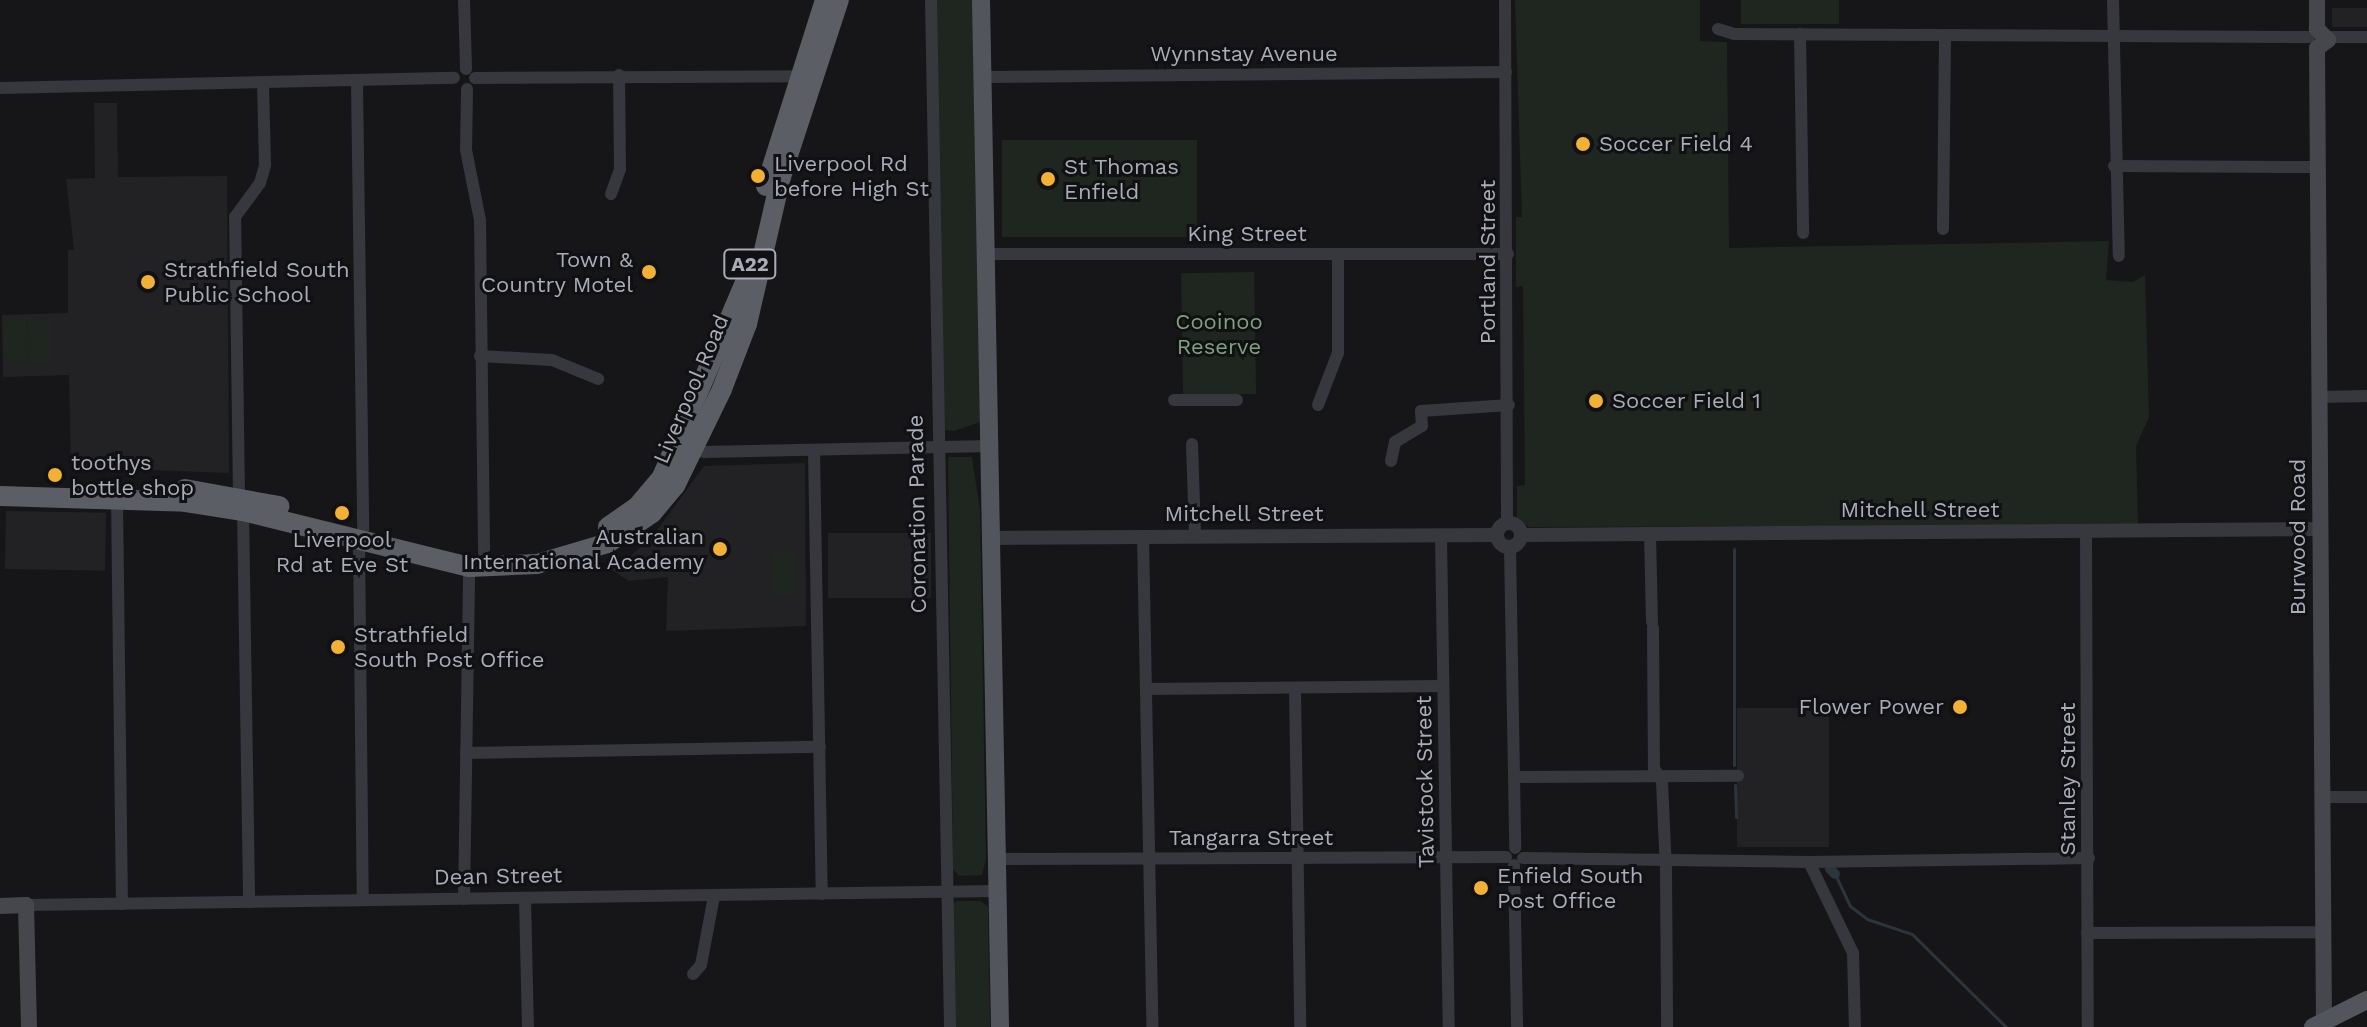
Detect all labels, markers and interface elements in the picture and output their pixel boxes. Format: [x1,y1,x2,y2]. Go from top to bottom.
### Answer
street label: Wynnstay Avenue [1149,41,1339,67]
place label: Soccer Field 4 [1599,131,1754,157]
marker: Soccer Field 4 [1574,135,1592,153]
place label: Liverpool Rd before High St [774,150,929,202]
place label: St Thomas Enfield [1064,153,1179,204]
marker: Liverpool Rd before High St [749,167,767,185]
marker: St Thomas Enfield [1039,170,1057,188]
street label: Portland Street [1475,180,1501,344]
street label: King Street [1187,221,1307,247]
place label: Town & Country Motel [480,246,633,298]
road number: A22 [722,248,778,280]
place label: Strathfield South Public School [164,256,350,308]
marker: Town & Country Motel [640,263,658,281]
marker: Strathfield South Public School [139,273,157,291]
park label: Cooinoo Reserve [1175,308,1263,360]
street label: Liverpool Road [648,310,734,468]
place label: Soccer Field 1 [1612,388,1762,414]
marker: Soccer Field 1 [1587,392,1605,410]
street label: Coronation Parade [902,414,932,614]
place label: toothys bottle shop [71,449,194,500]
street label: Burwood Road [2285,459,2311,615]
marker: toothys bottle shop [46,466,64,484]
street label: Mitchell Street [1840,497,2000,523]
street label: Mitchell Street [1164,501,1324,527]
marker: Liverpool Rd at Eve St [333,504,351,522]
place label: Australian International Academy [461,523,704,574]
place label: Liverpool Rd at Eve St [276,526,408,578]
marker: Australian International Academy [711,540,729,558]
place label: Strathfield South Post Office [354,621,545,672]
marker: Strathfield South Post Office [329,638,347,656]
place label: Flower Power [1798,694,1944,720]
street label: Tavistock Street [1410,695,1440,869]
marker: Flower Power [1951,698,1969,716]
street label: Stanley Street [2055,702,2081,856]
street label: Tangarra Street [1168,825,1334,851]
street label: Dean Street [434,862,562,890]
place label: Enfield South Post Office [1497,862,1643,914]
marker: Enfield South Post Office [1472,879,1490,897]

